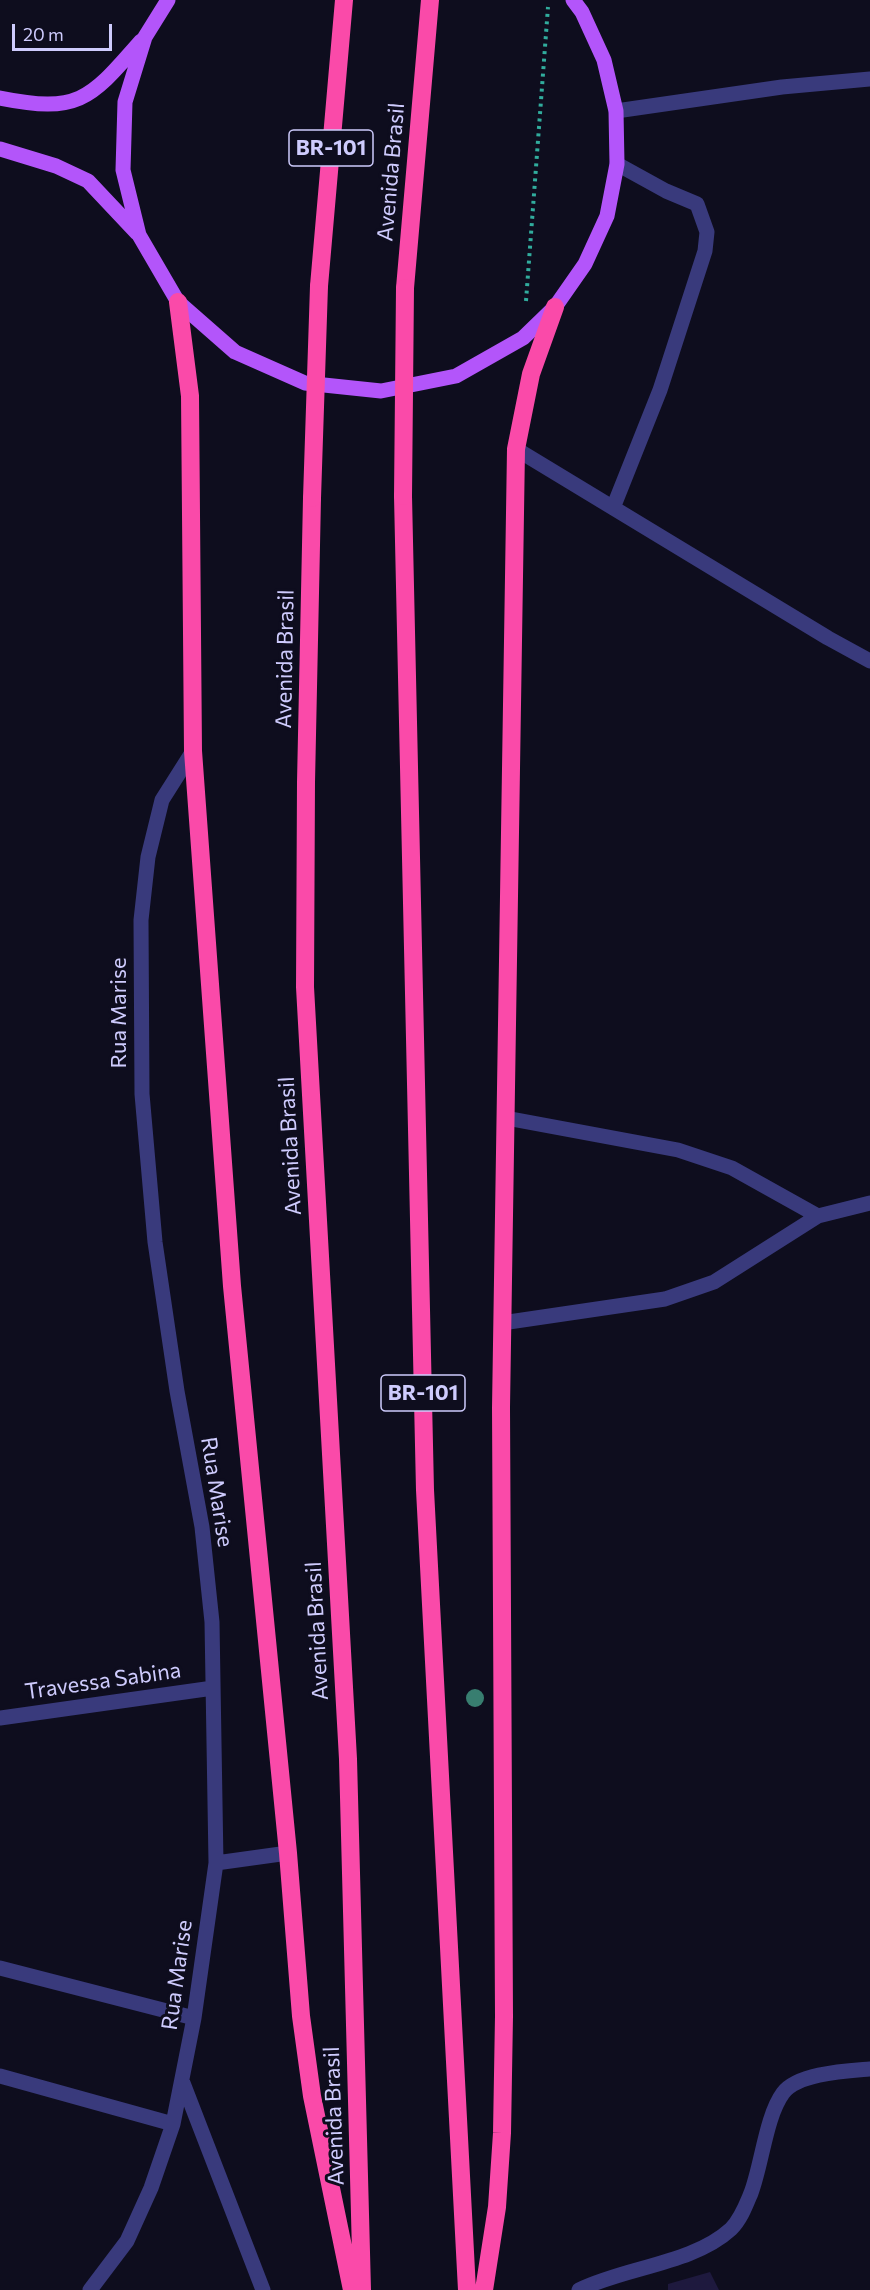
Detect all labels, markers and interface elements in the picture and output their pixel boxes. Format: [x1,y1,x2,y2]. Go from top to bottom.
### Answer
scale bar [15,12,116,50]
text: 20 m [23,23,64,45]
street label: Avenida Brasil [372,102,410,242]
road number: BR-101 [289,130,373,166]
street label: Avenida Brasil [271,589,299,729]
street label: Rua Marise [106,957,132,1069]
street label: Avenida Brasil [273,1076,307,1216]
road number: BR-101 [381,1375,465,1411]
street label: Rua Marise [195,1435,239,1549]
street label: Avenida Brasil [300,1561,334,1701]
street label: Travessa Sabina [23,1657,183,1705]
street label: Rua Marise [156,1918,198,2032]
street label: Avenida Brasil [318,2046,350,2186]

